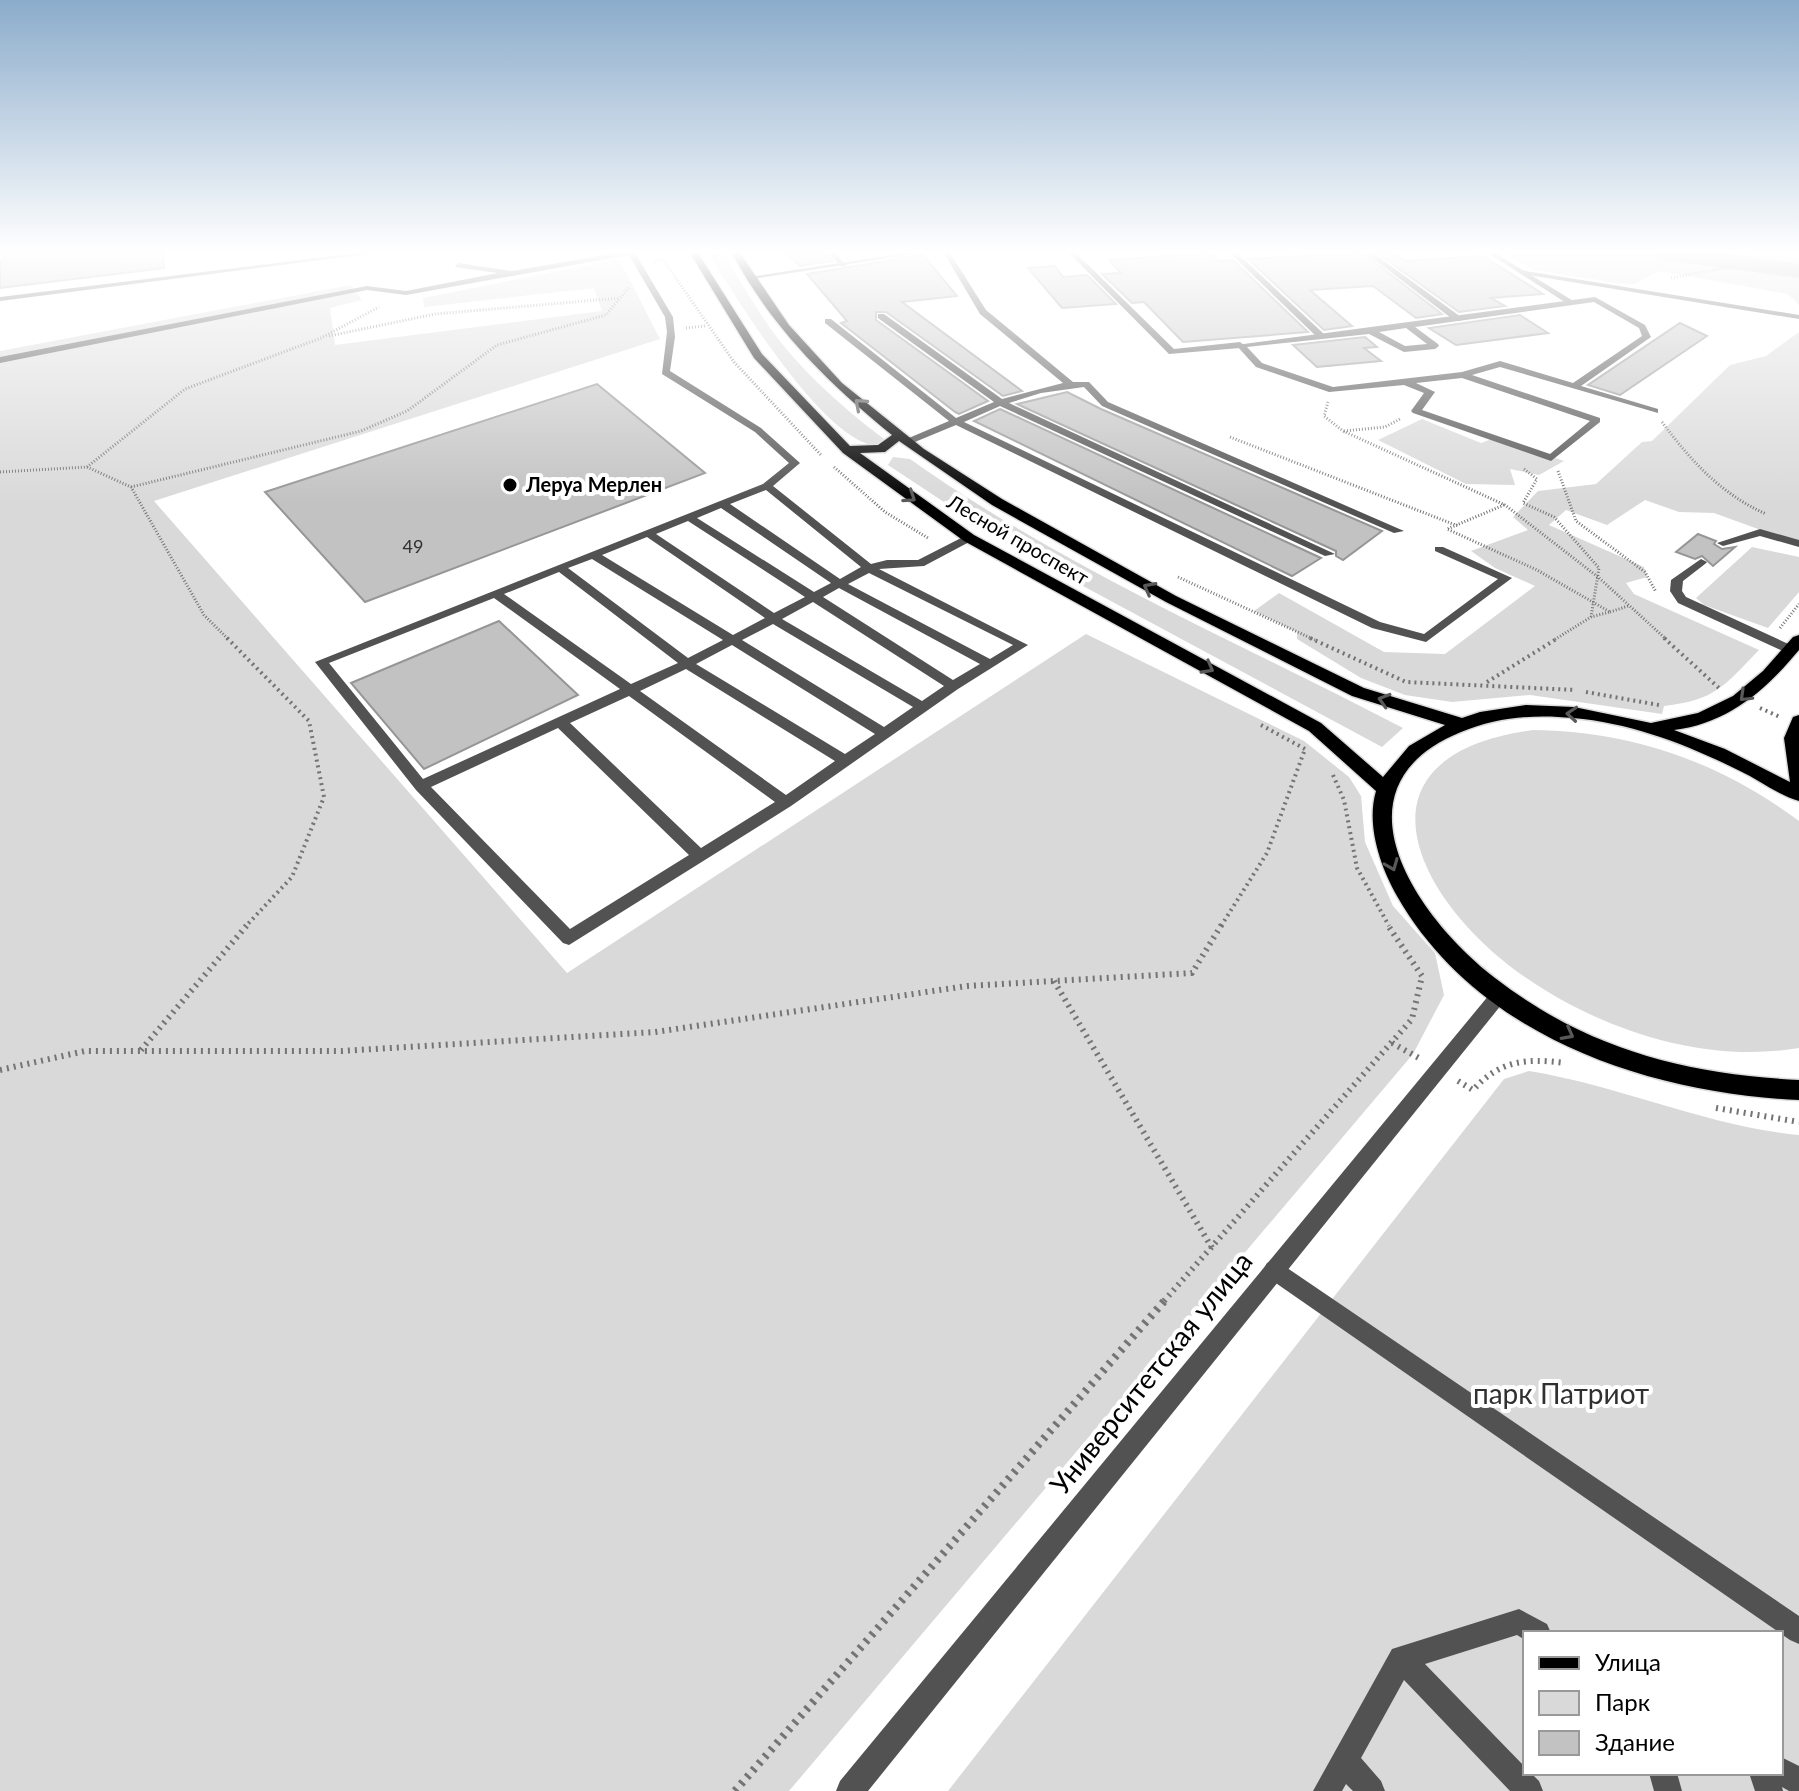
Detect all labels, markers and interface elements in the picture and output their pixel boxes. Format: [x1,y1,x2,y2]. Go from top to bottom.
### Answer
one-way arrow [854,399,869,414]
place label: Леруа Мерлен [525,472,662,496]
marker: Леруа Мерлен [501,476,519,494]
one-way arrow [901,488,915,503]
street label: Лесной проспект [943,488,1093,589]
house number: 49 [403,535,423,557]
one-way arrow [1143,582,1158,597]
one-way arrow [1199,659,1214,674]
one-way arrow [1740,687,1754,701]
one-way arrow [1377,693,1391,709]
one-way arrow [1565,706,1578,723]
one-way arrow [1382,857,1399,871]
one-way arrow [1559,1024,1574,1039]
street label: Университетская улица [1042,1244,1259,1501]
park label: парк Патриот [1473,1376,1649,1410]
legend [1523,1631,1783,1775]
text: Улица [1595,1647,1661,1676]
text: Парк [1595,1687,1651,1716]
text: Здание [1595,1727,1675,1756]

